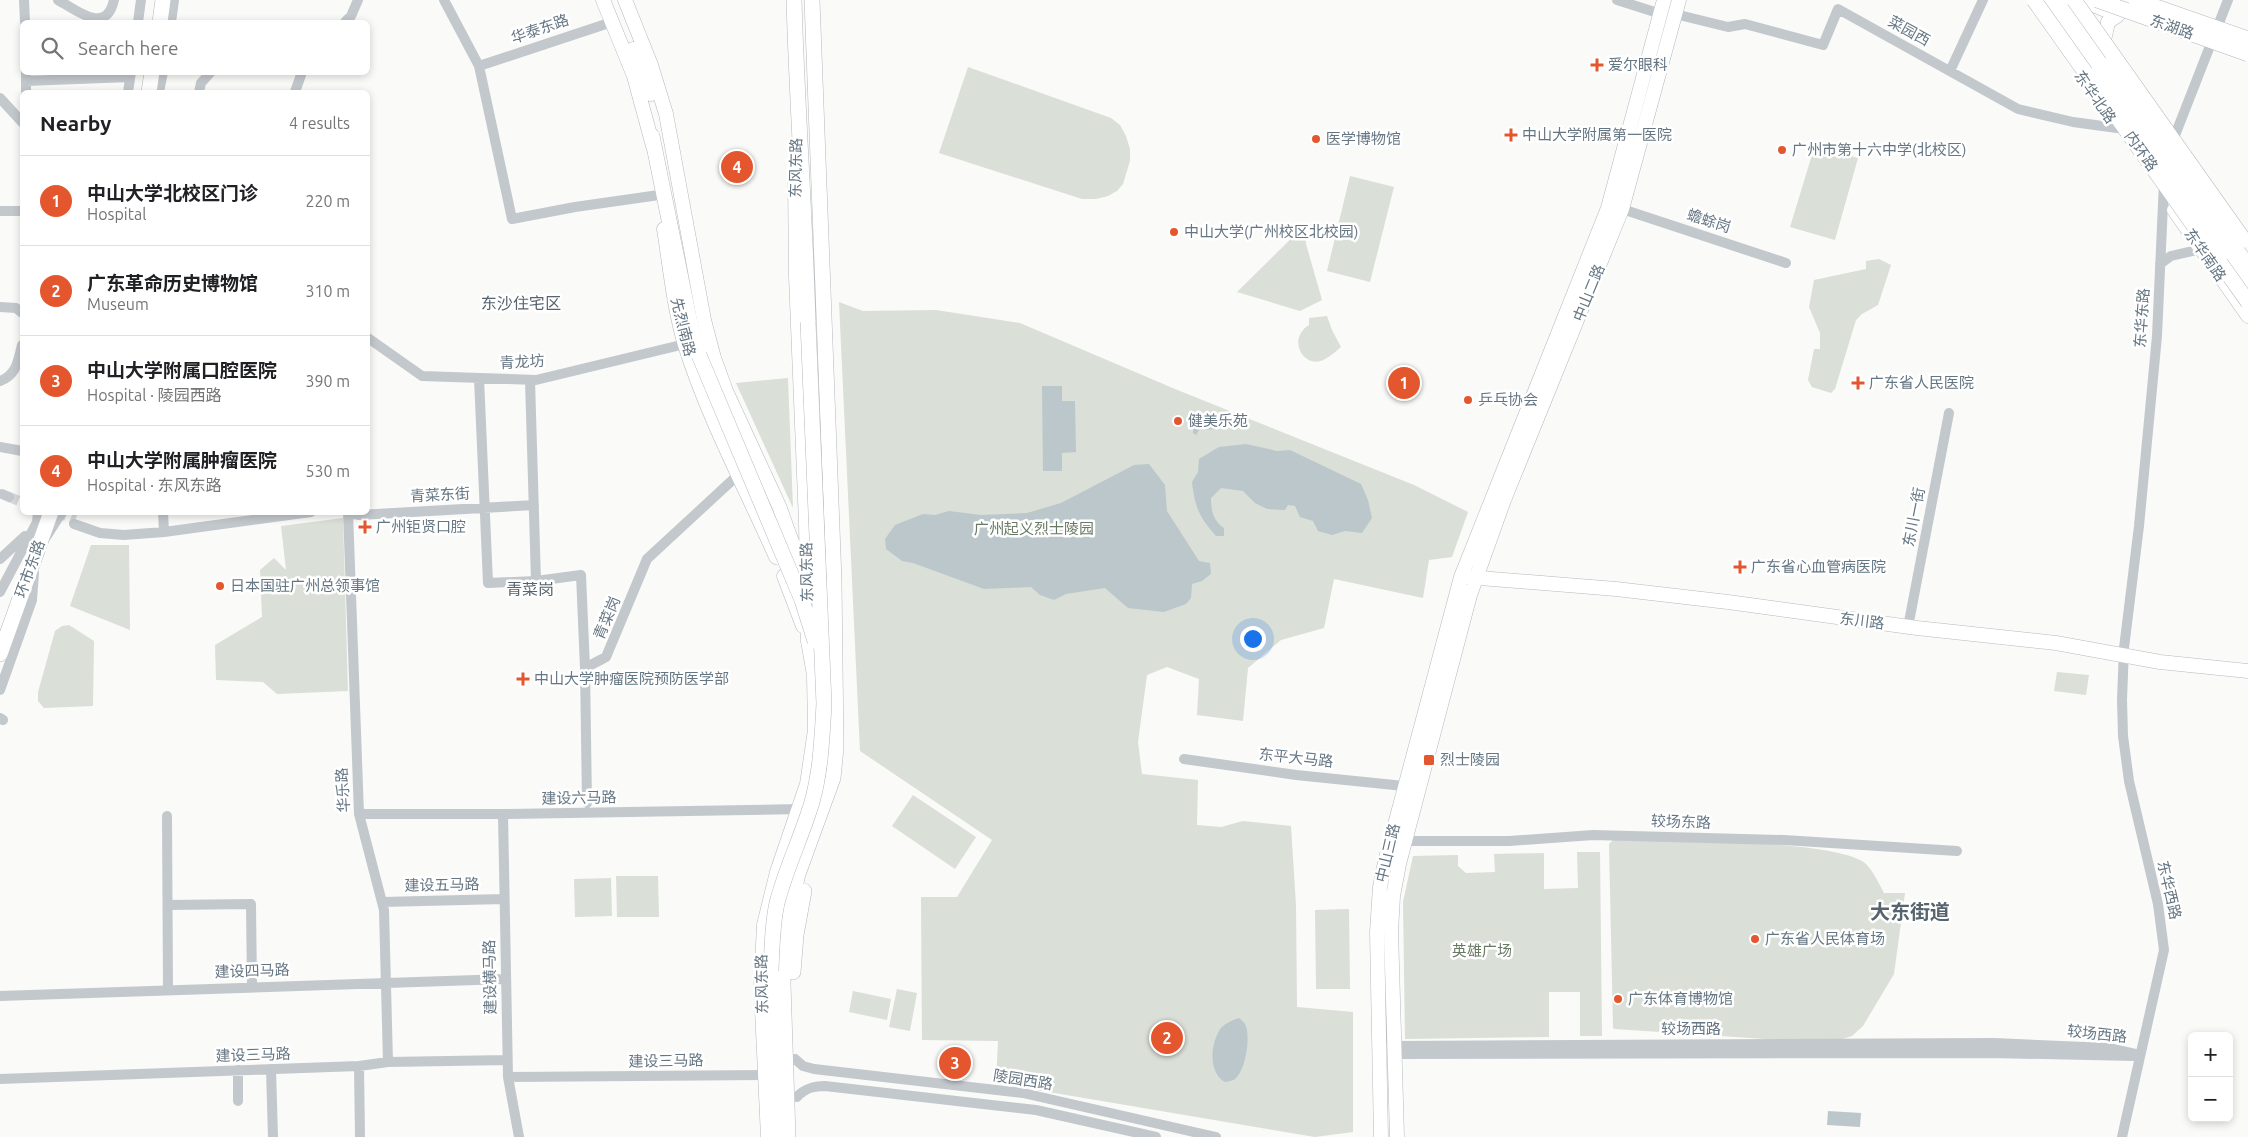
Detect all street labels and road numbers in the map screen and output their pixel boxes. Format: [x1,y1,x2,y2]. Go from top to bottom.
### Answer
street label: 华泰东路 [509,11,571,46]
street label: 东湖路 [2148,11,2196,42]
street label: 菜园西 [1885,12,1933,49]
street label: 东华北路 [2071,67,2120,126]
street label: 内环路 [2122,127,2161,174]
street label: 东风东路 [786,138,805,198]
street label: 蟾蜍岗 [1685,205,1733,236]
street label: 东华南路 [2181,225,2230,284]
street label: 中山二路 [1569,262,1608,324]
street label: 东华东路 [2131,287,2152,348]
street label: 先烈南路 [668,296,699,358]
street label: 青龙坊 [499,352,545,371]
street label: 青菜东街 [410,484,470,505]
street label: 东川一街 [1899,486,1928,548]
street label: 环市东路 [11,538,48,600]
street label: 东风东路 [797,542,816,602]
street label: 青菜岗 [590,594,623,642]
street label: 东川路 [1839,609,1885,632]
street label: 东平大马路 [1258,745,1334,770]
street label: 华乐路 [333,767,352,813]
street label: 建设六马路 [541,788,617,807]
street label: 较场东路 [1651,812,1711,831]
street label: 中山三路 [1372,822,1403,884]
street label: 东华西路 [2154,859,2185,921]
street label: 建设五马路 [404,875,480,894]
street label: 建设横马路 [480,939,499,1015]
street label: 东风东路 [752,954,771,1014]
street label: 建设四马路 [214,961,290,980]
street label: 较场西路 [1661,1020,1721,1037]
street label: 较场西路 [2066,1022,2128,1045]
street label: 建设三马路 [215,1045,291,1064]
street label: 建设三马路 [628,1051,704,1070]
street label: 陵园西路 [992,1066,1054,1093]

